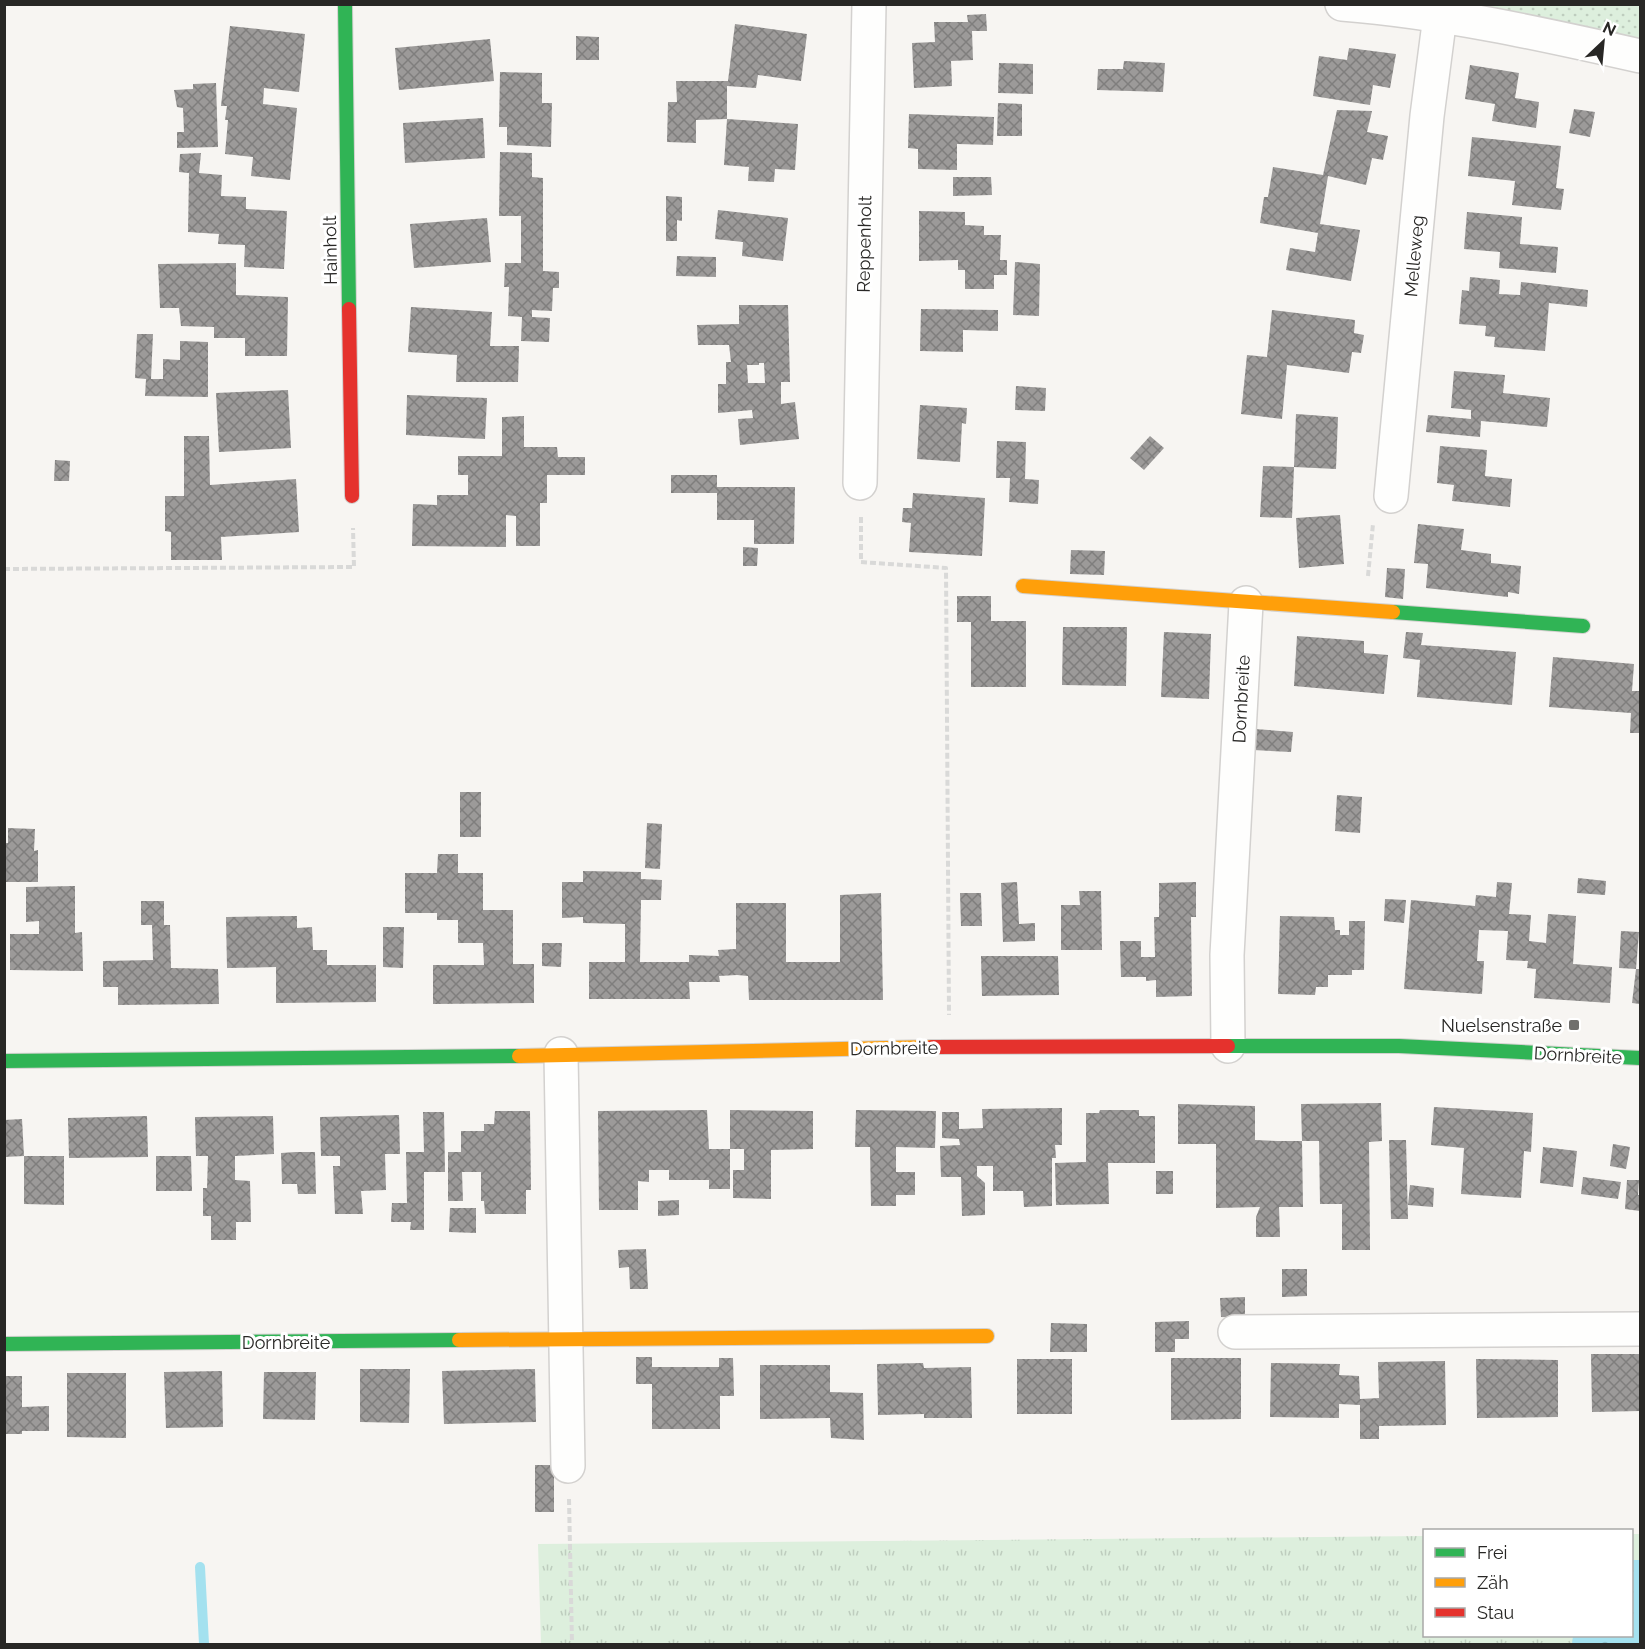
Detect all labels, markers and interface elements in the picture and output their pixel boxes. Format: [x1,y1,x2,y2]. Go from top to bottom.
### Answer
north arrow [1573,12,1633,72]
text: N [1600,18,1619,40]
street label: Reppenholt [853,195,875,293]
street label: Melleweg [1400,214,1428,298]
street label: Hainholt [319,215,341,285]
street label: Dornbreite [1228,654,1254,744]
place label: Nuelsenstraße [1441,1015,1562,1036]
marker: Nuelsenstraße [1567,1018,1581,1032]
street label: Dornbreite [850,1037,939,1059]
street label: Dornbreite [1533,1042,1623,1068]
street label: Dornbreite [242,1332,331,1353]
legend [1423,1529,1633,1637]
text: Frei [1477,1542,1507,1563]
text: Zäh [1477,1572,1509,1593]
text: Stau [1477,1602,1514,1623]

